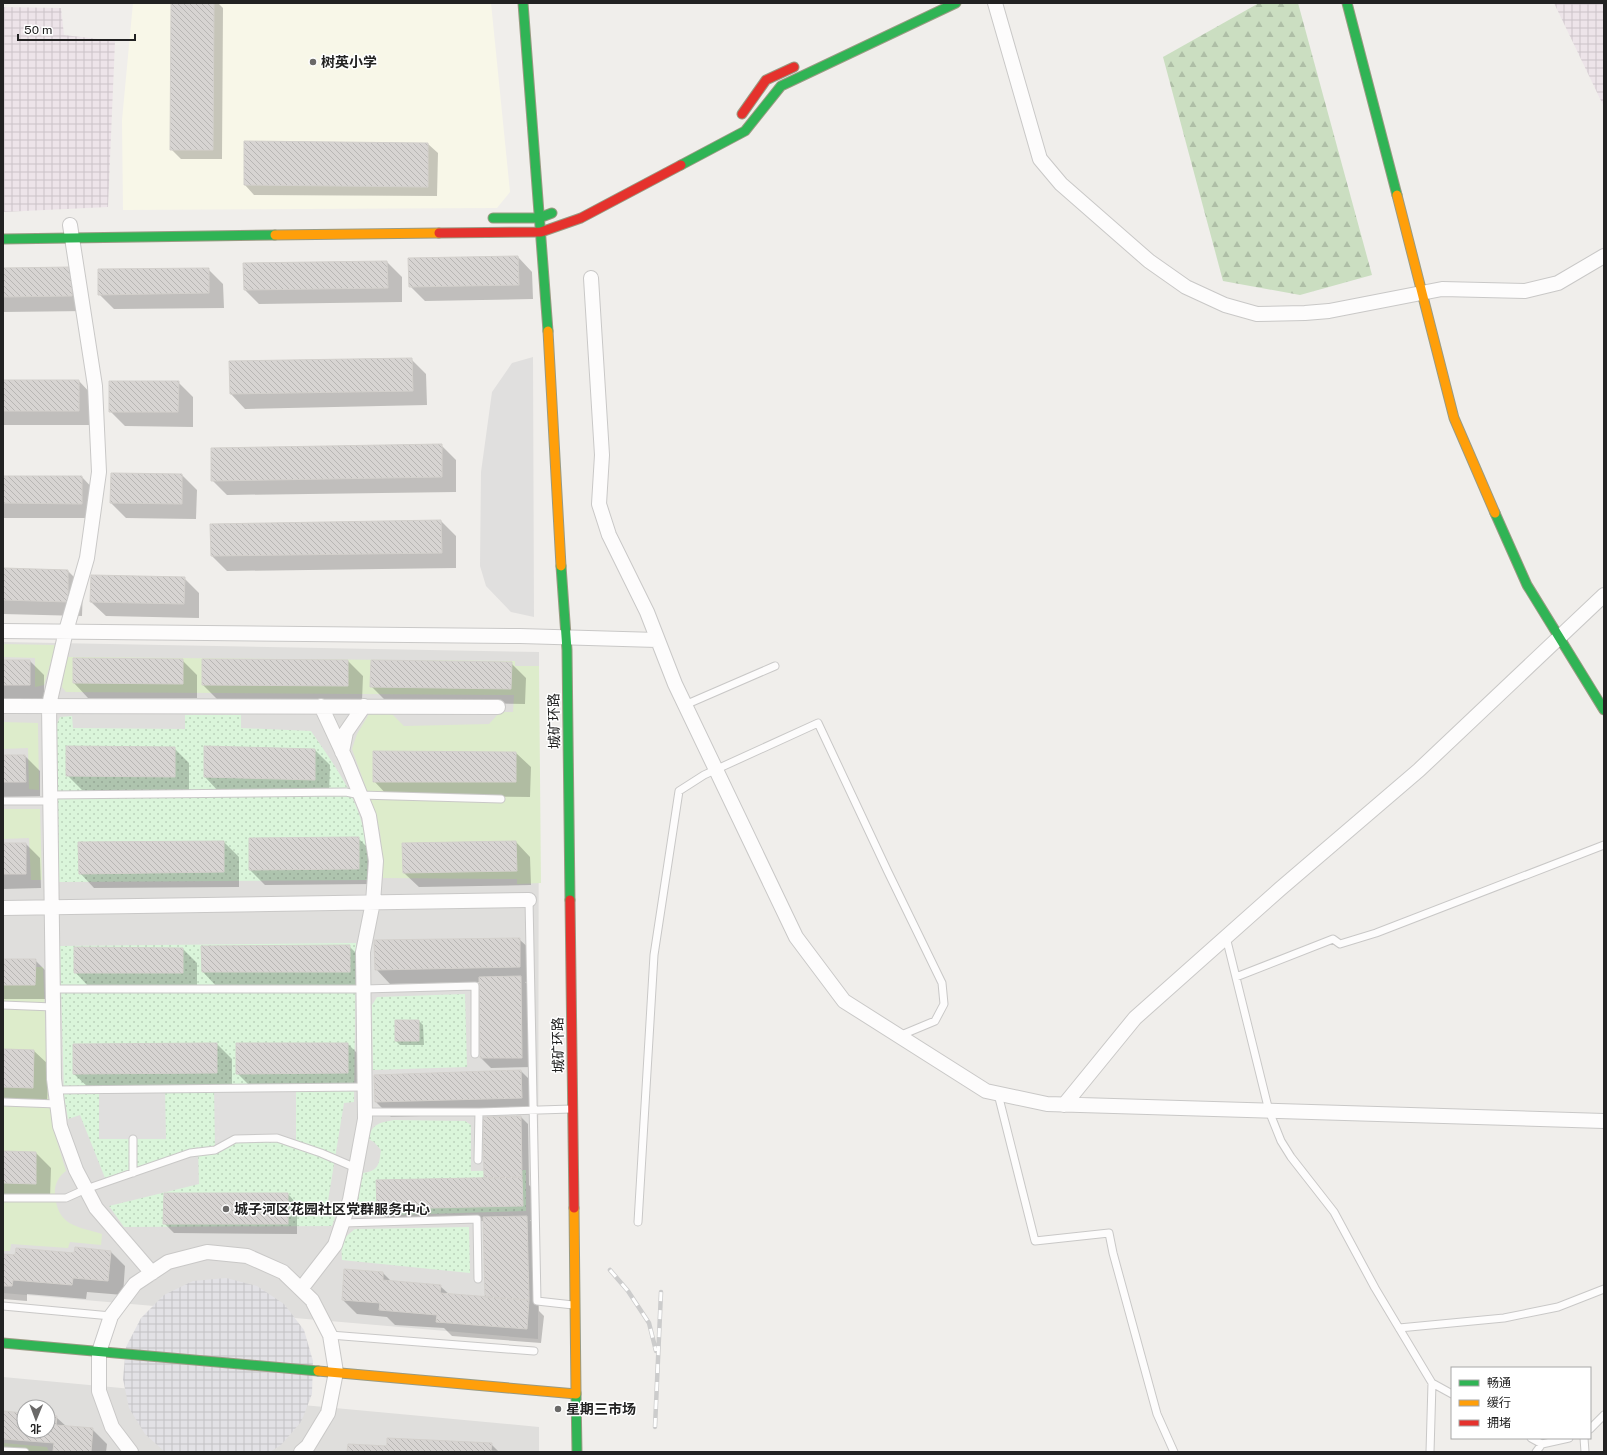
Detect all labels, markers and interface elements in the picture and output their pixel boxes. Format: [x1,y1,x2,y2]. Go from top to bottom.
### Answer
scale bar [18,16,135,42]
text: 50 m [24,23,52,37]
place label: 树英小学 [321,54,377,70]
marker: 树英小学 [308,57,318,67]
street label: 城矿环路 [546,693,562,749]
street label: 城矿环路 [550,1017,566,1073]
place label: 城子河区花园社区党群服务中心 [234,1201,430,1217]
marker: 城子河区花园社区党群服务中心 [221,1204,231,1214]
legend [1451,1367,1591,1439]
text: 畅通 [1487,1376,1511,1390]
text: 缓行 [1487,1396,1511,1410]
north arrow [16,1399,56,1439]
place label: 星期三市场 [566,1401,636,1417]
marker: 星期三市场 [553,1404,563,1414]
text: 拥堵 [1487,1416,1511,1430]
text: 北 [30,1423,41,1435]

